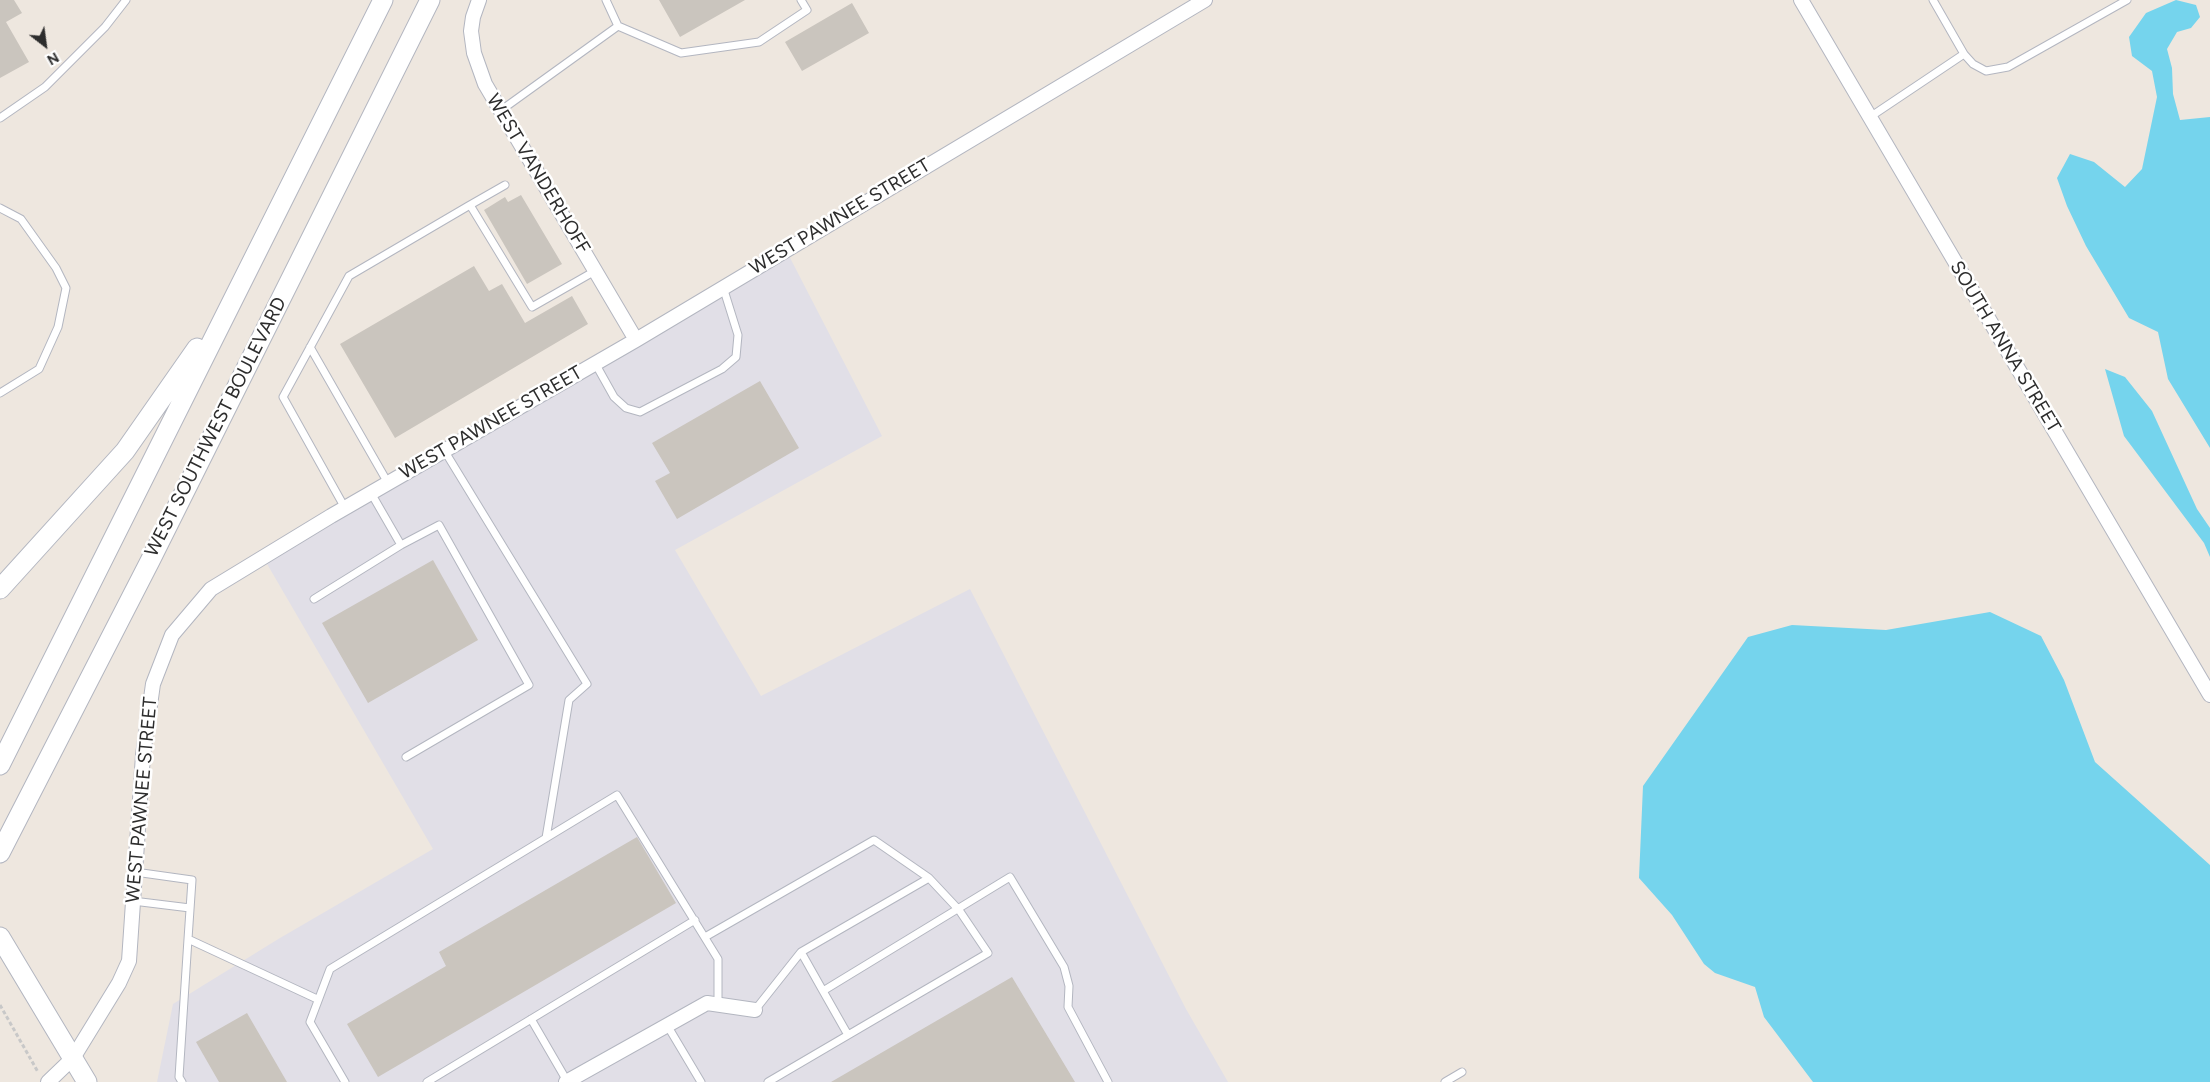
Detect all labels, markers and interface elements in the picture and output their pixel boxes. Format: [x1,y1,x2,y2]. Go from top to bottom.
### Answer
north arrow [20,20,70,70]
text: N [44,48,62,68]
street label: WEST VANDERHOFF [481,90,595,258]
street label: WEST PAWNEE STREET [746,154,934,280]
street label: SOUTH ANNA STREET [1945,257,2065,437]
street label: WEST SOUTHWEST BOULEVARD [140,293,292,561]
street label: WEST PAWNEE STREET [396,361,586,485]
street label: WEST PAWNEE STREET [122,696,162,904]

